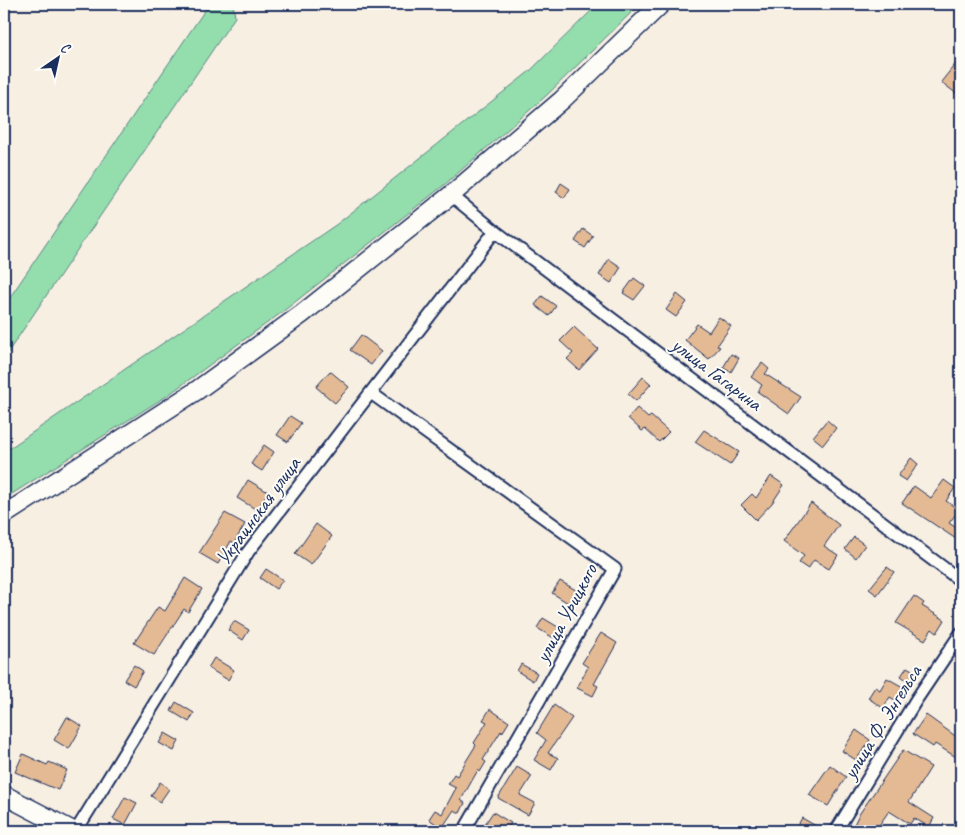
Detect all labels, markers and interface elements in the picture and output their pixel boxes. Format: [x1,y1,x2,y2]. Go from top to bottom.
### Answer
north arrow [32,32,82,82]
text: С [57,39,74,58]
street label: улица Гагарина [665,330,769,417]
street label: Украинская улица [210,450,307,570]
street label: улица Урицкого [528,558,604,669]
street label: улица Ф. Энгельса [836,659,928,785]

